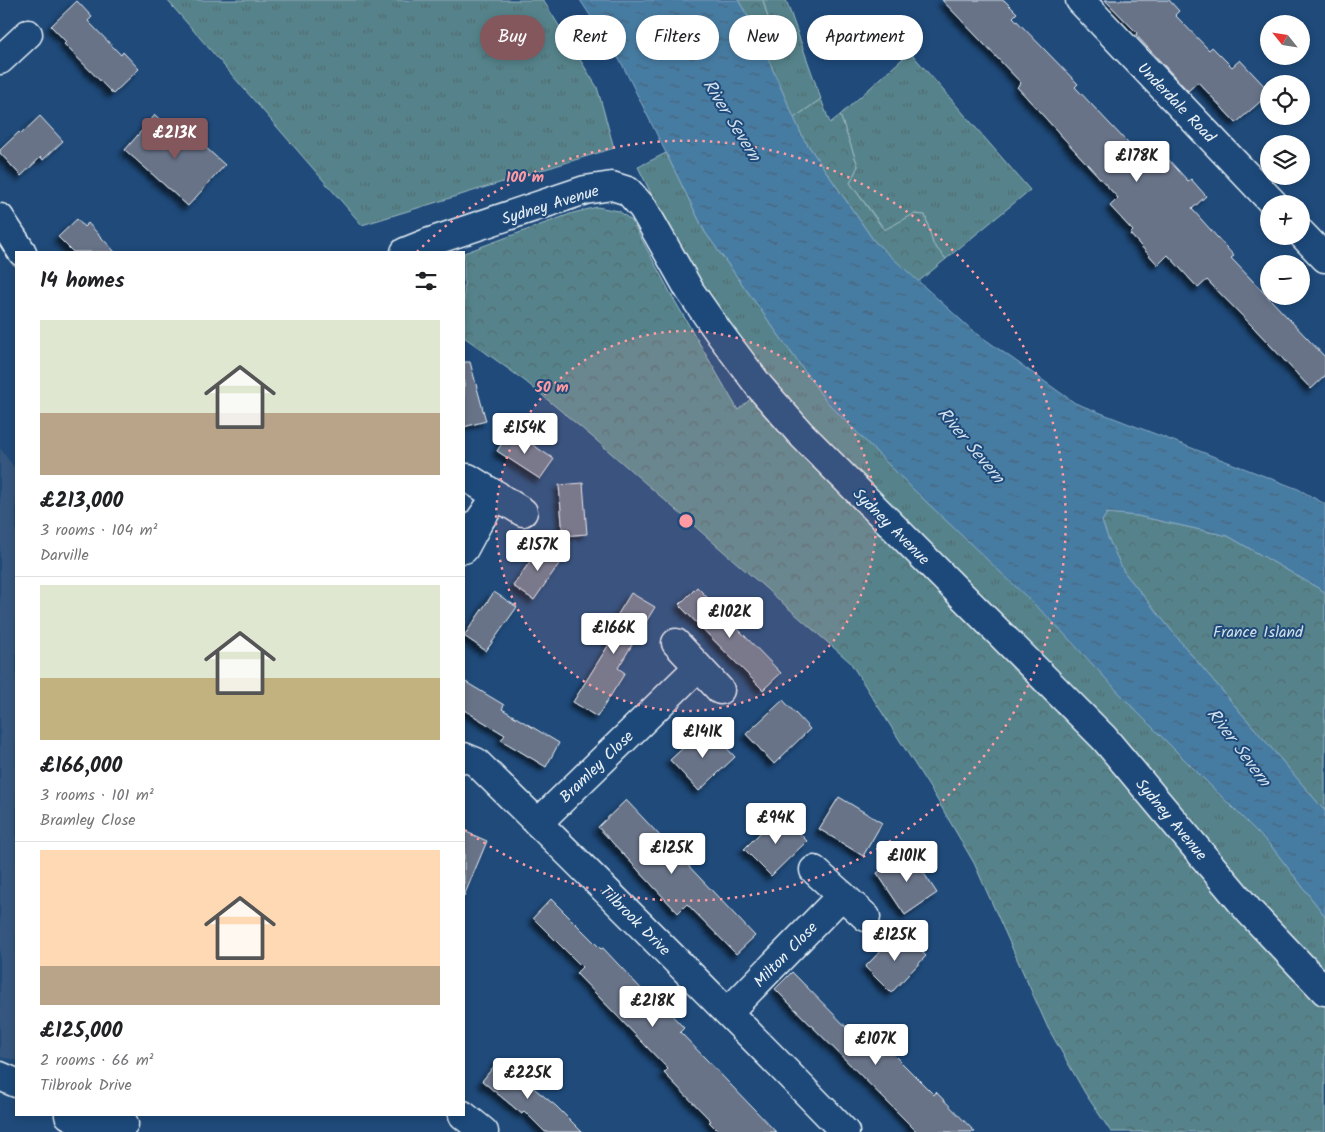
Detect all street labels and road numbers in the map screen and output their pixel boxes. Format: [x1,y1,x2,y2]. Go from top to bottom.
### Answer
street label: Underdale Road [1131,57,1222,150]
street label: Sydney Avenue [499,179,602,232]
street label: Sydney Avenue [846,483,935,572]
street label: Bramley Close [554,725,640,809]
street label: Sydney Avenue [1129,773,1213,867]
street label: Tilbrook Drive [594,880,676,962]
street label: Milton Close [748,916,824,994]

